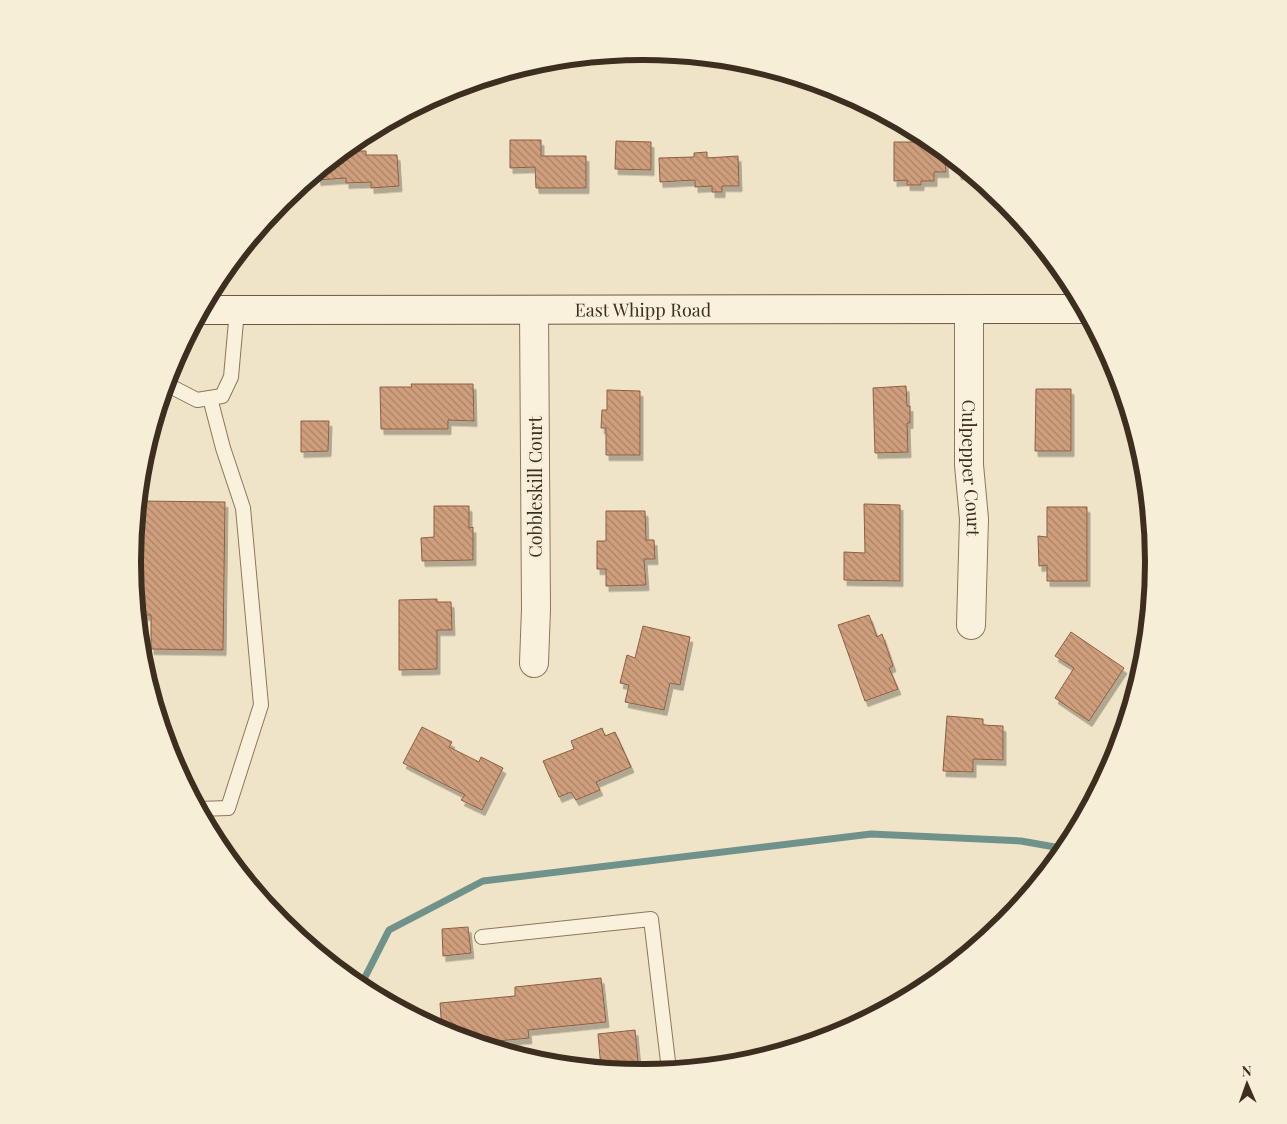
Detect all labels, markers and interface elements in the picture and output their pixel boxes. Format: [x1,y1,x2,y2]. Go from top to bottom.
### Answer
street label: East Whipp Road [575,297,712,322]
street label: Culpepper Court [957,400,986,537]
street label: Cobbleskill Court [523,416,547,558]
north arrow [1222,1059,1272,1109]
text: N [1241,1061,1252,1080]

